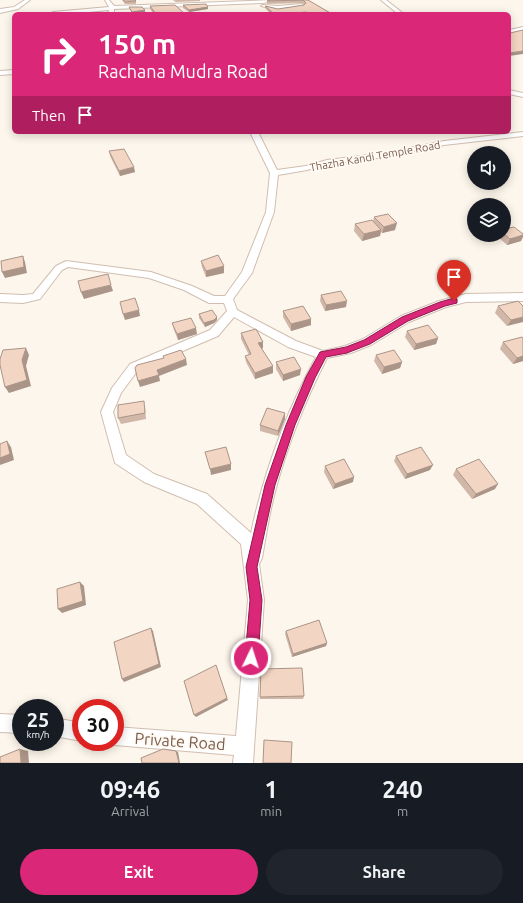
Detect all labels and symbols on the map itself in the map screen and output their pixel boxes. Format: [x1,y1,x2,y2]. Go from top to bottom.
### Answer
street label: Thazha Kandi Temple Road [309,139,441,173]
pin [437,260,471,301]
position arrow [230,637,272,679]
speed limit sign: 30 [72,699,124,751]
street label: Private Road [134,729,226,753]

